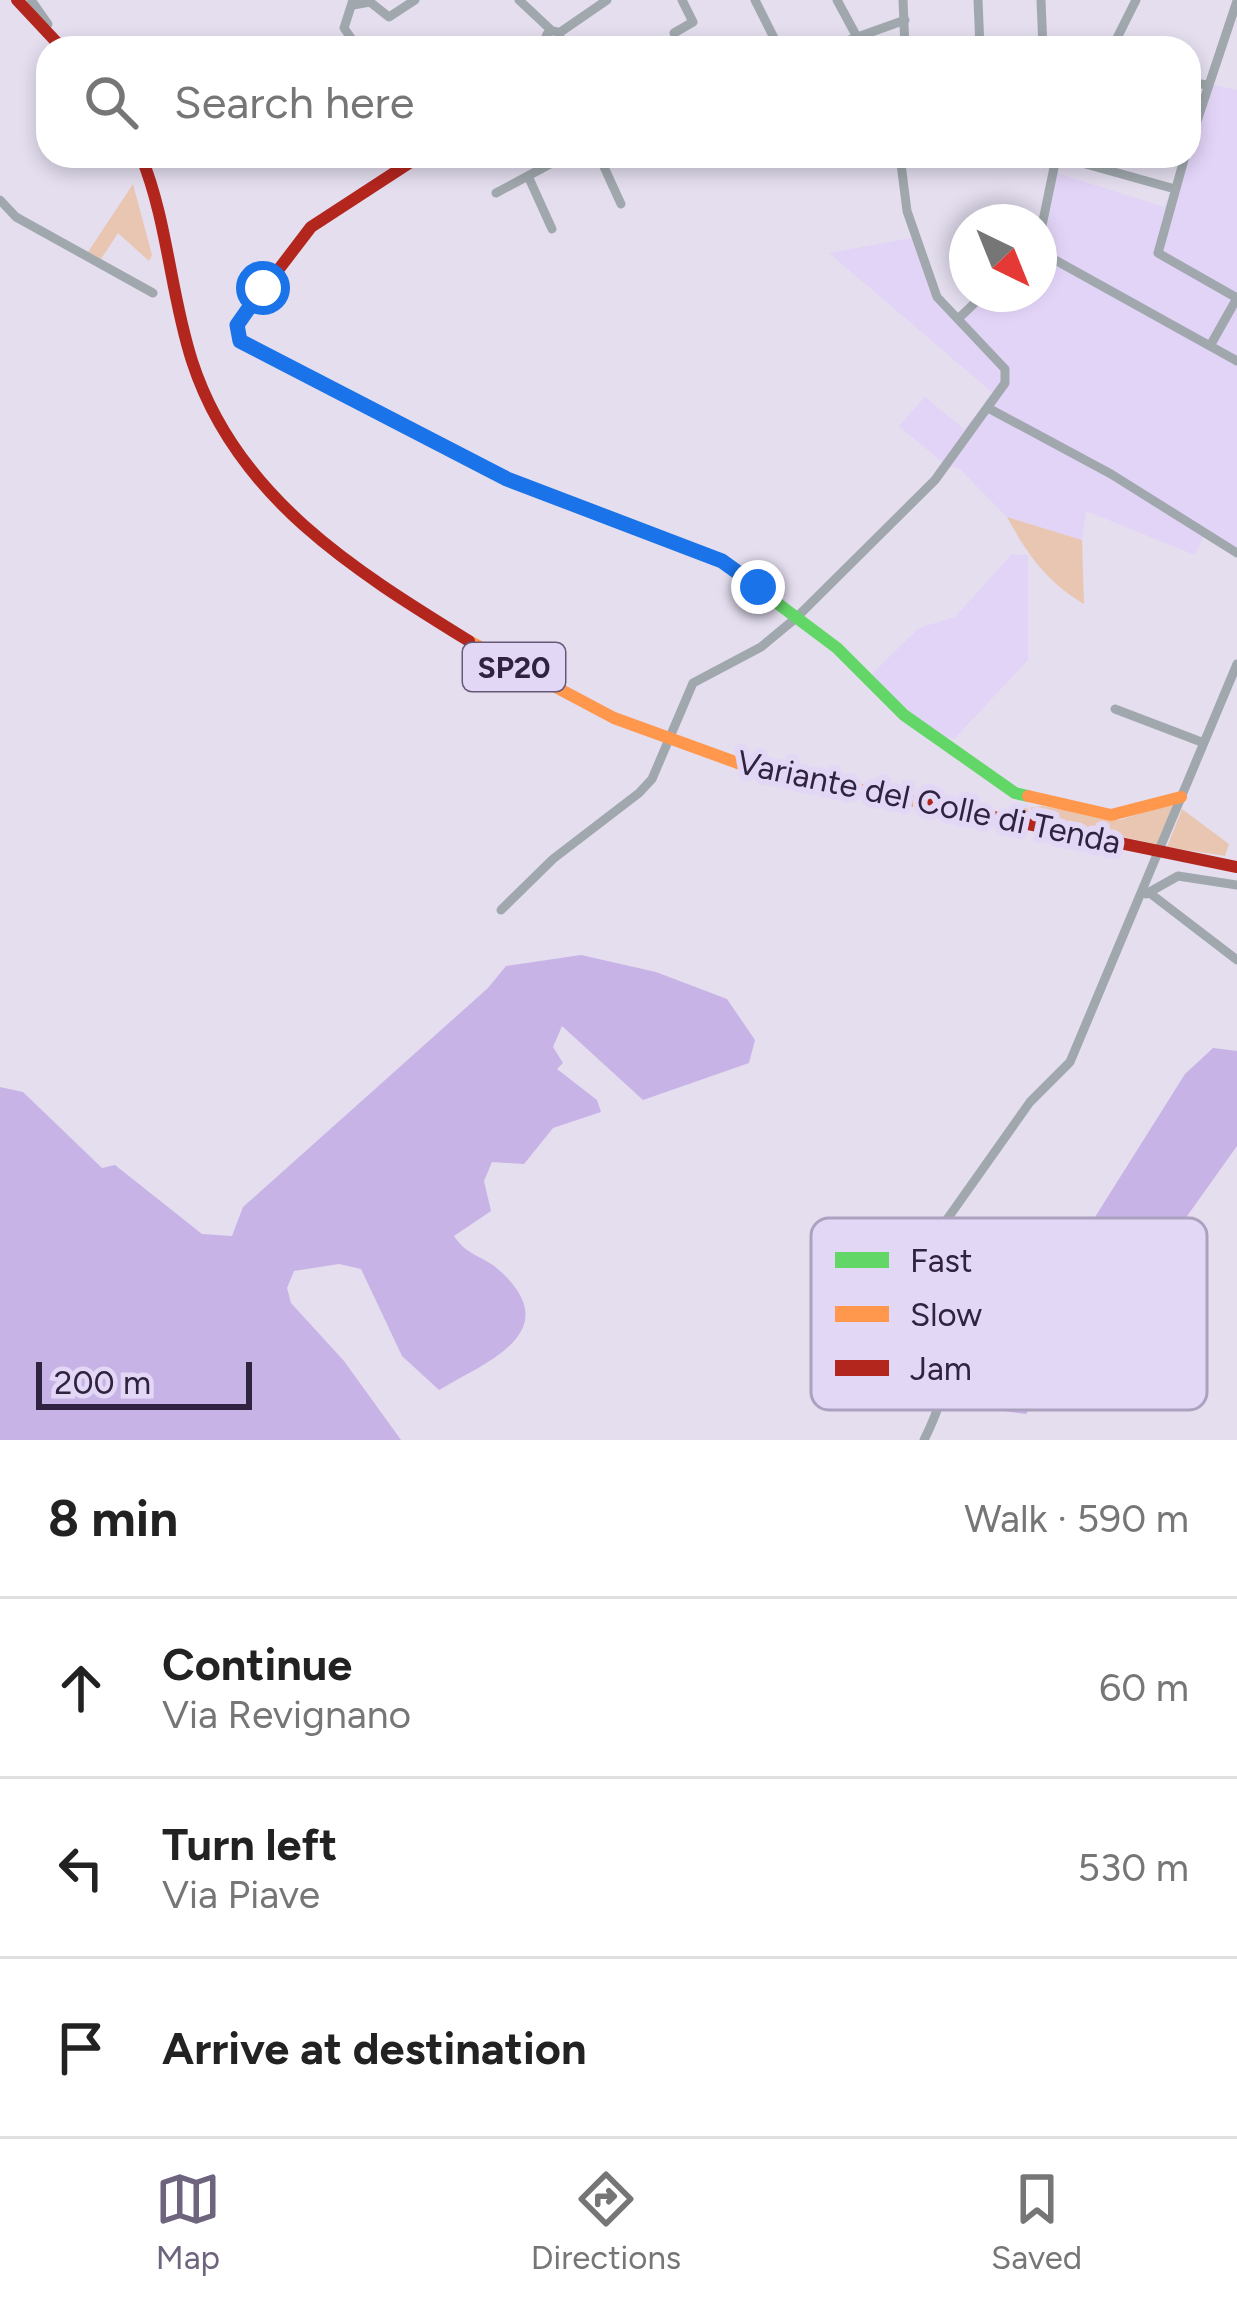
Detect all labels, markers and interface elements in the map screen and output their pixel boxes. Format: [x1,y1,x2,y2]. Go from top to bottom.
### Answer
search box [36,36,1201,168]
icon: search [78,69,144,135]
text: Search here [174,75,414,129]
north arrow [949,204,1057,312]
route start [236,261,290,315]
route end [731,560,785,614]
road number: SP20 [463,643,565,691]
street label: Variante del Colle di Tenda [734,742,1124,862]
legend [811,1218,1207,1410]
text: Fast [910,1241,972,1280]
text: Slow [910,1295,982,1334]
text: Jam [910,1349,972,1388]
scale bar [36,1356,252,1409]
text: 200 m [54,1363,151,1402]
text: 8 min [48,1488,178,1549]
text: Walk · 590 m [964,1495,1189,1542]
text: Continue [162,1637,352,1691]
icon: ahead [48,1655,114,1721]
text: 60 m [1099,1664,1189,1711]
text: Via Revignano [162,1691,411,1738]
text: Turn left [162,1817,337,1871]
icon: left [48,1835,114,1901]
text: 530 m [1078,1844,1189,1891]
text: Via Piave [162,1871,320,1918]
icon: arrive [48,2015,114,2081]
text: Arrive at destination [162,2021,586,2075]
tab: Map [155,2166,221,2277]
tab: Directions [531,2166,681,2277]
tab: Saved [991,2166,1082,2277]

